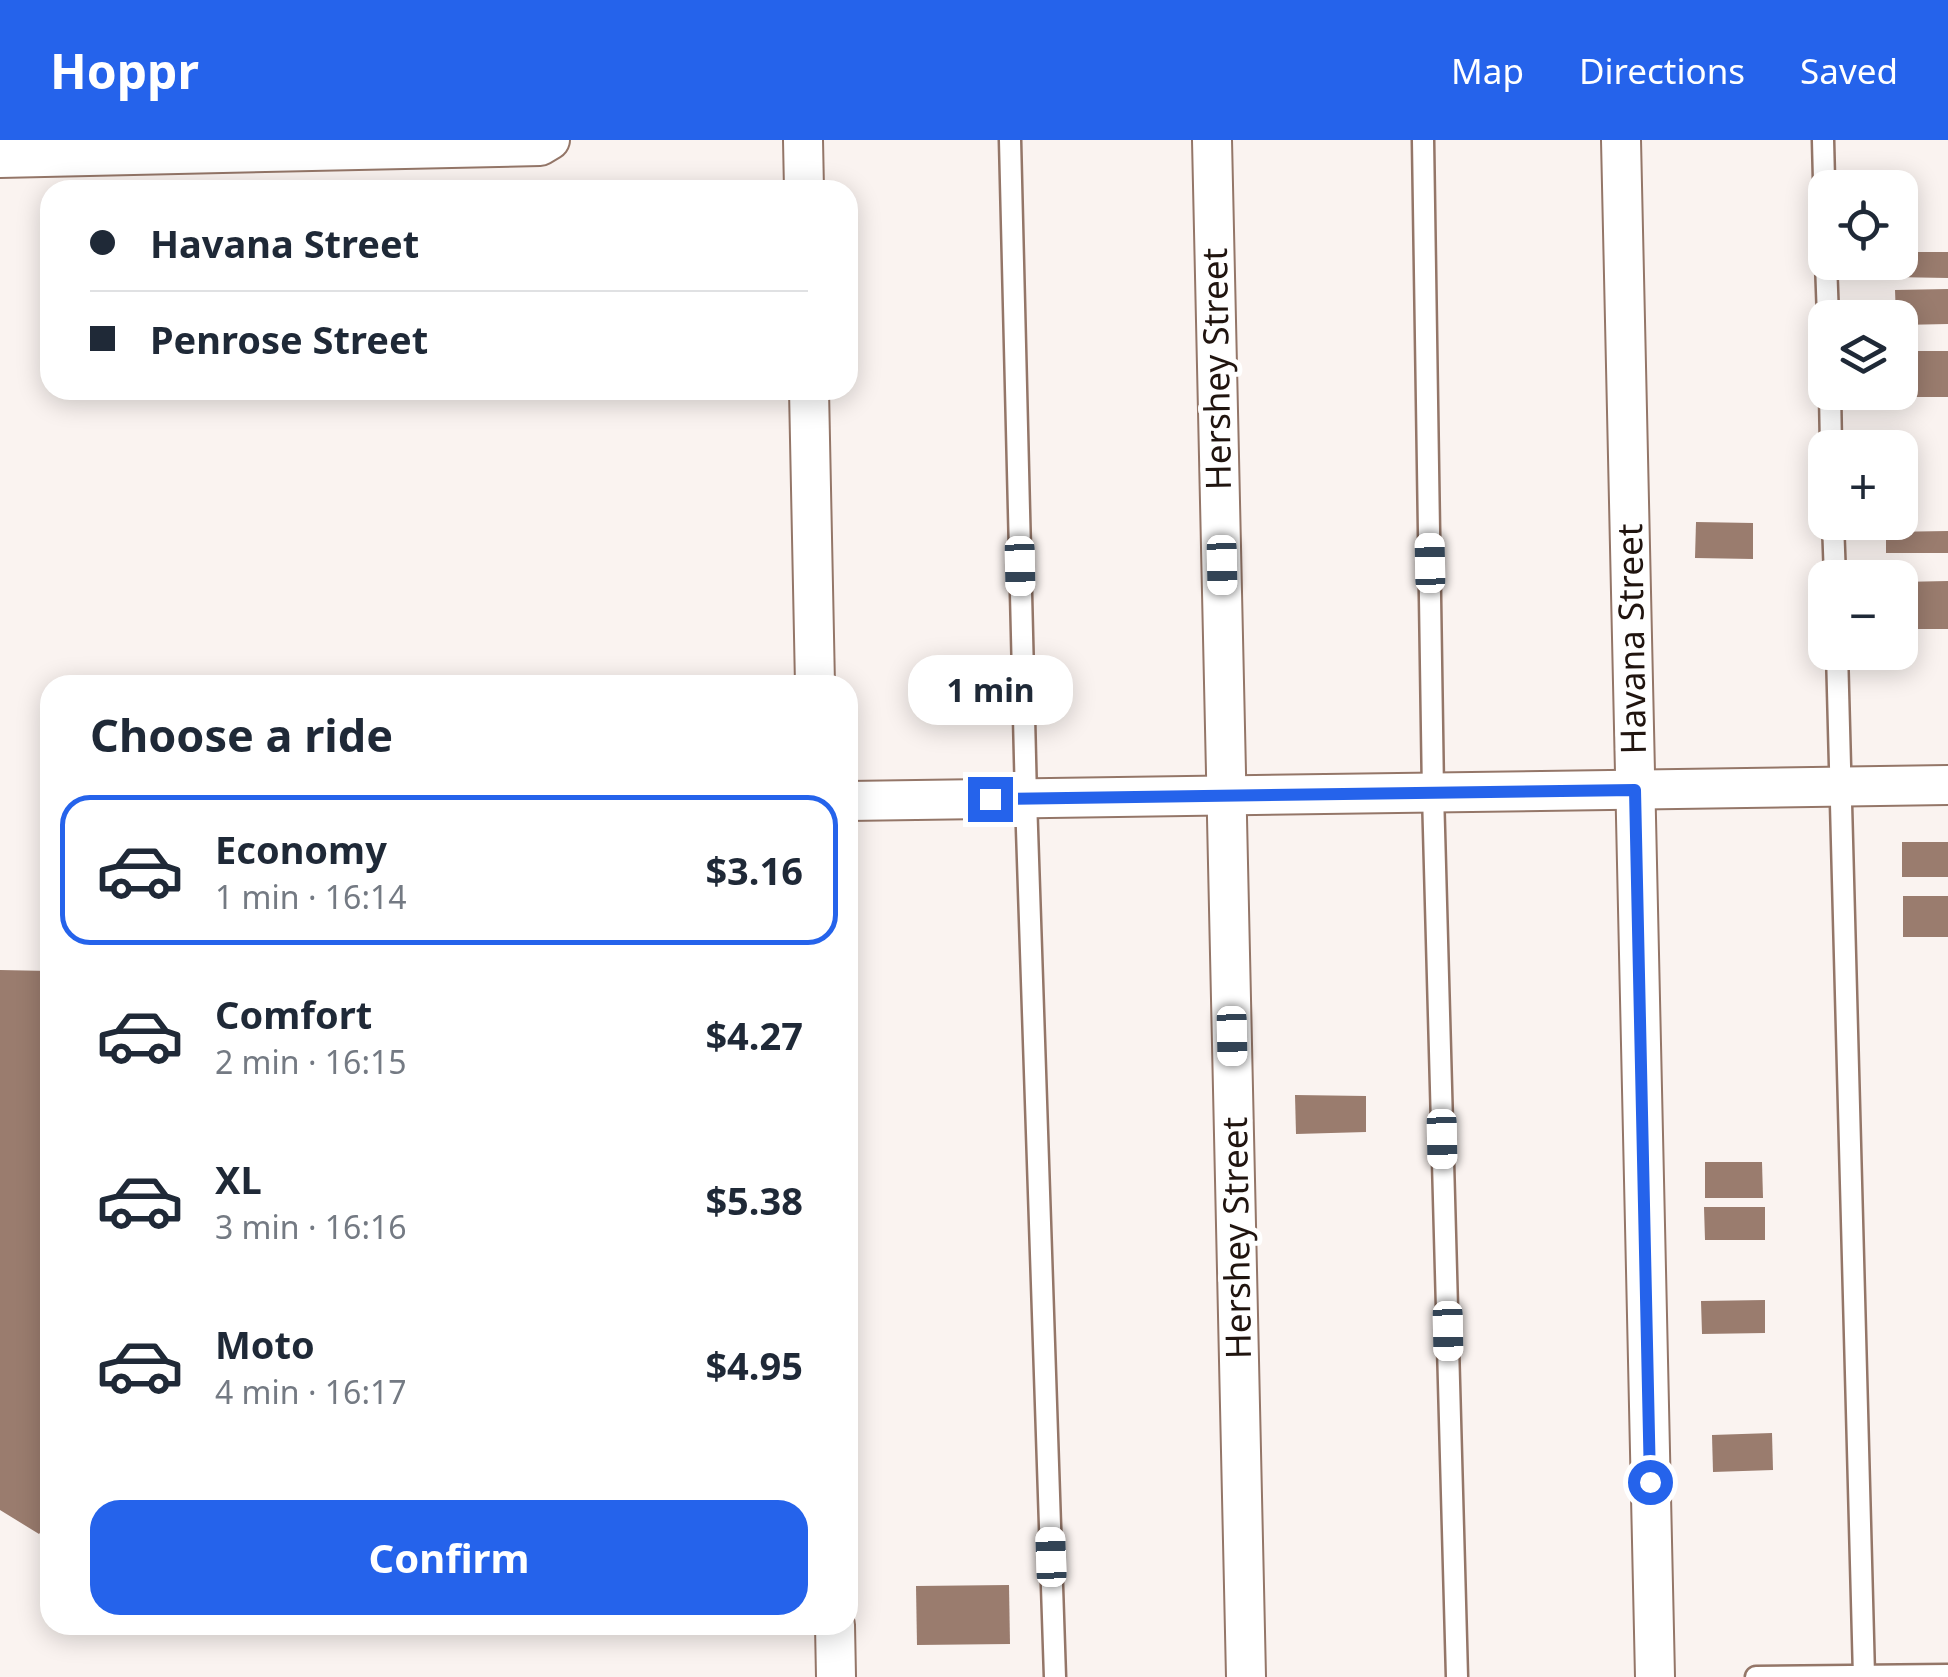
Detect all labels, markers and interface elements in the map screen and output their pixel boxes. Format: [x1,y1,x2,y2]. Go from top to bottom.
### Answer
text: Hoppr [50,38,199,103]
text: Map [1451,47,1524,94]
text: Directions [1579,47,1745,94]
text: Saved [1800,47,1898,94]
map controls [1808,170,1918,670]
button: locate [1808,170,1918,280]
text: Havana Street [150,217,419,269]
street label: Hershey Street [1190,248,1241,491]
button: layers [1808,300,1918,410]
text: Penrose Street [150,313,428,365]
button: + [1808,430,1918,540]
street label: Havana Street [1605,523,1656,755]
car [1414,533,1446,593]
car [1206,535,1238,595]
car [1004,536,1036,596]
button: − [1808,560,1918,670]
callout: 1 min [908,654,1072,724]
text: 1 min [946,668,1035,711]
text: Choose a ride [90,704,393,765]
route end [968,777,1013,822]
text: Economy [215,823,387,875]
icon: car [95,825,185,915]
text: $3.16 [705,844,803,896]
text: 1 min · 16:14 [215,875,407,918]
text: Comfort [215,988,372,1040]
icon: car [95,990,185,1080]
car [1216,1006,1248,1066]
text: $4.27 [705,1009,803,1061]
text: 2 min · 16:15 [215,1040,407,1083]
car [1426,1109,1458,1169]
street label: Hershey Street [1210,1117,1261,1360]
text: XL [215,1153,262,1205]
icon: car [95,1155,185,1245]
text: $5.38 [705,1174,803,1226]
text: 3 min · 16:16 [215,1205,407,1248]
car [1432,1301,1464,1361]
text: Moto [215,1318,315,1370]
icon: car [95,1320,185,1410]
text: $4.95 [705,1339,803,1391]
text: 4 min · 16:17 [215,1370,407,1413]
route start [1628,1460,1673,1505]
button: Confirm [90,1500,808,1615]
car [1035,1526,1067,1588]

